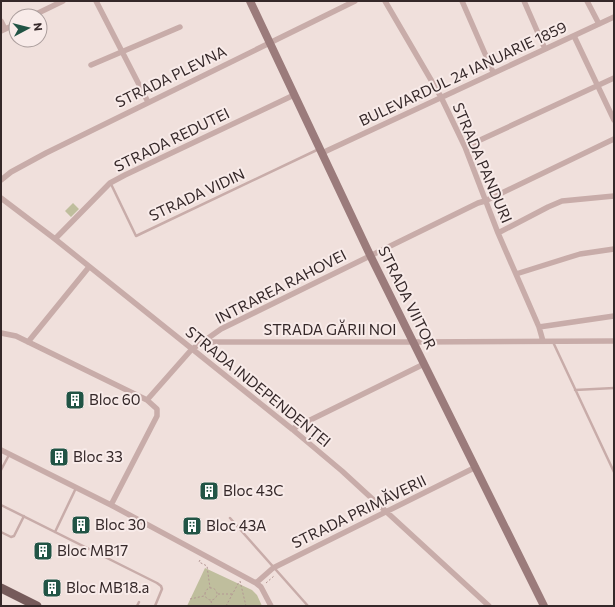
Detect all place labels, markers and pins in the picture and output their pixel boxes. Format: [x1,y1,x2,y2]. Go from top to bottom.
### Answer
building icon: Bloc 60 [64,389,86,411]
place label: Bloc 60 [89,390,141,408]
building icon: Bloc 33 [48,446,70,468]
place label: Bloc 33 [73,447,123,465]
building icon: Bloc 43C [198,480,220,502]
place label: Bloc 43C [223,481,284,499]
building icon: Bloc 30 [70,514,92,536]
place label: Bloc 30 [95,515,146,533]
building icon: Bloc 43A [181,515,203,537]
place label: Bloc 43A [206,516,266,534]
building icon: Bloc MB17 [32,540,54,562]
place label: Bloc MB17 [57,541,128,559]
building icon: Bloc MB18.a [41,577,63,599]
place label: Bloc MB18.a [66,578,149,596]

